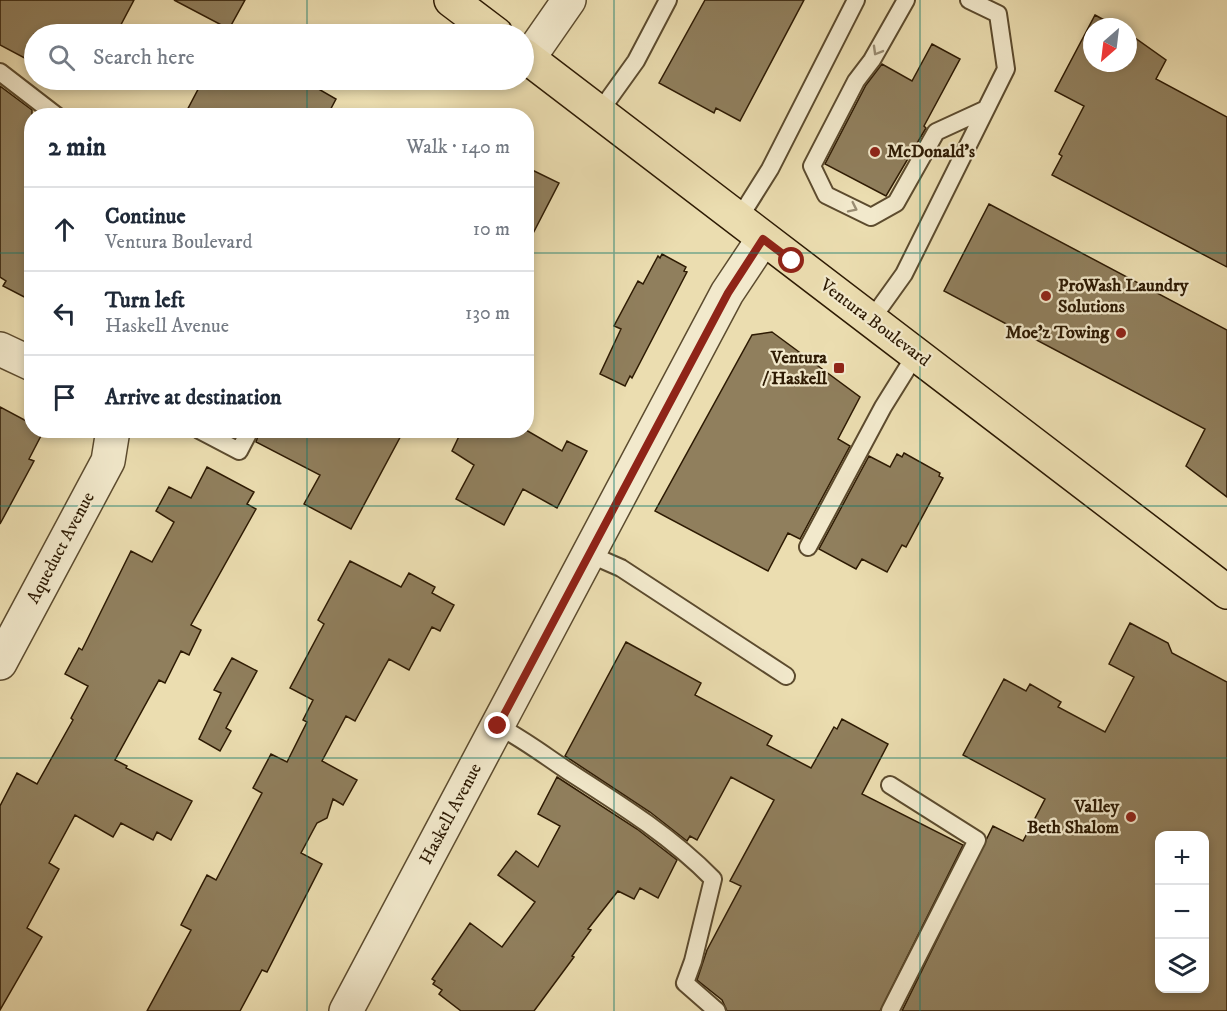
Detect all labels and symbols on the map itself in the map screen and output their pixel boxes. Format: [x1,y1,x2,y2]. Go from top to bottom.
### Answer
north arrow [1083,18,1137,72]
one-way arrow [873,45,885,55]
place label: McDonald's [887,141,975,163]
marker: McDonald's [868,145,882,159]
one-way arrow [847,201,858,213]
route start [778,247,804,273]
street label: Ventura Boulevard [815,274,935,372]
place label: ProWash Laundry Solutions [1058,275,1189,318]
marker: ProWash Laundry Solutions [1039,289,1053,303]
place label: Moe'z Towing [1006,322,1110,344]
marker: Moe'z Towing [1114,326,1128,340]
place label: Ventura / Haskell [761,347,828,390]
marker: Ventura / Haskell [832,361,846,375]
street label: Aqueduct Avenue [22,488,100,608]
route end [484,712,510,738]
street label: Haskell Avenue [415,760,487,868]
place label: Valley Beth Shalom [1027,796,1119,839]
marker: Valley Beth Shalom [1124,810,1138,824]

